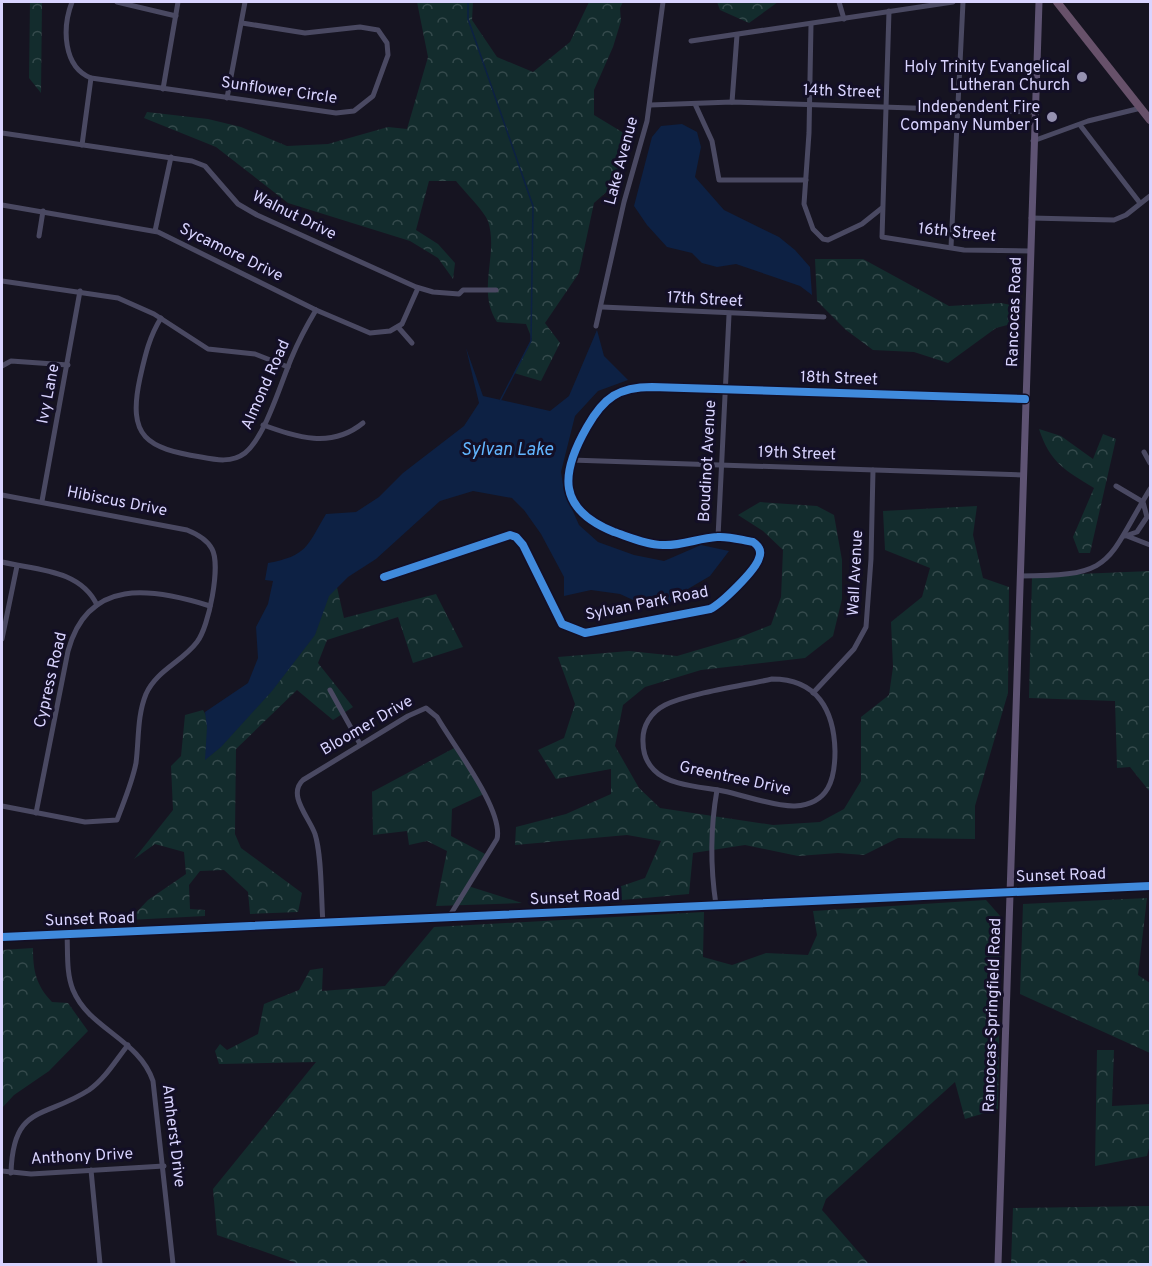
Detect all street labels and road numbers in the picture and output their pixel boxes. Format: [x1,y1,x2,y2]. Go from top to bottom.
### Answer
street label: Sunflower Circle [220,73,338,109]
street label: 14th Street [803,81,881,103]
street label: Lake Avenue [601,115,643,207]
street label: Walnut Drive [249,187,339,245]
street label: Sycamore Drive [176,219,286,287]
street label: 16th Street [917,219,997,247]
street label: Rancocas Road [1003,257,1027,367]
street label: 17th Street [666,288,744,312]
street label: Almond Road [237,337,295,433]
street label: Ivy Lane [33,362,65,426]
street label: 18th Street [800,368,878,390]
street label: Boudinot Avenue [695,399,721,523]
street label: 19th Street [758,443,836,465]
street label: Hibiscus Drive [65,482,169,522]
street label: Wall Avenue [844,529,868,617]
street label: Sylvan Park Road [584,582,710,626]
street label: Cypress Road [30,630,72,730]
street label: Bloomer Drive [317,692,417,760]
street label: Greentree Drive [677,757,793,801]
street label: Sunset Road [1015,864,1107,888]
street label: Sunset Road [529,886,621,910]
street label: Sunset Road [44,908,136,932]
street label: Rancocas-Springfield Road [980,917,1006,1113]
street label: Amherst Drive [157,1083,189,1189]
street label: Anthony Drive [30,1144,134,1170]

